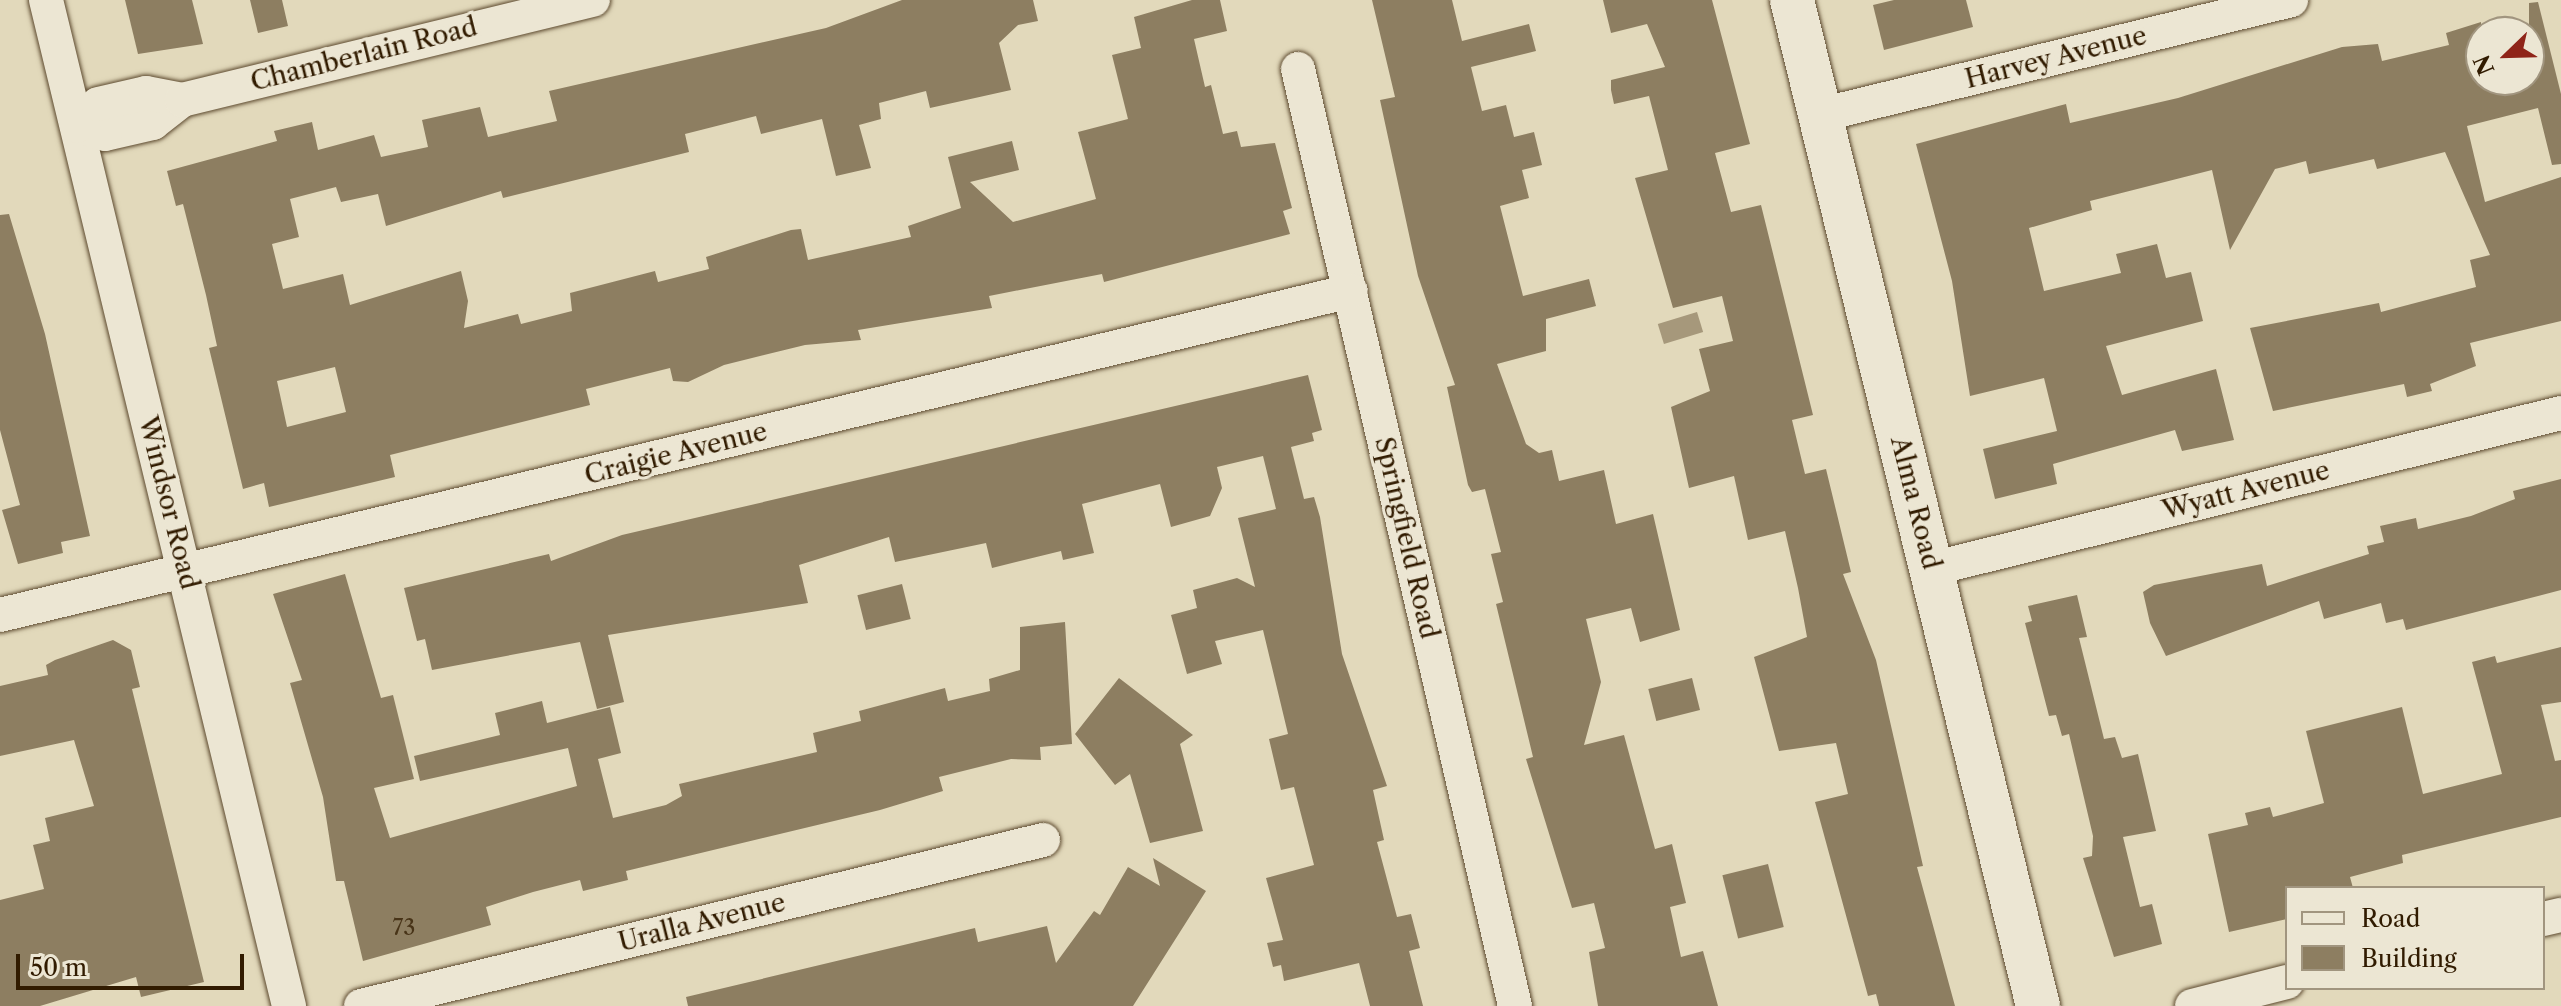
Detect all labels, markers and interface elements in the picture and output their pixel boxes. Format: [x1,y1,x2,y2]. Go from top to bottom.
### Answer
street label: Chamberlain Road [248,12,480,98]
north arrow [2465,16,2545,96]
street label: Harvey Avenue [1961,20,2151,96]
text: N [2468,51,2500,79]
street label: Windsor Road [131,413,205,593]
street label: Craigie Avenue [581,416,771,492]
street label: Alma Road [1883,433,1947,573]
street label: Springfield Road [1368,434,1444,642]
street label: Wyatt Avenue [2159,455,2333,527]
legend [2285,886,2545,990]
street label: Uralla Avenue [615,887,789,959]
text: Road [2361,904,2420,933]
house number: 73 [393,915,415,941]
scale bar [20,938,248,988]
text: Building [2361,944,2457,973]
text: 50 m [30,953,87,982]

